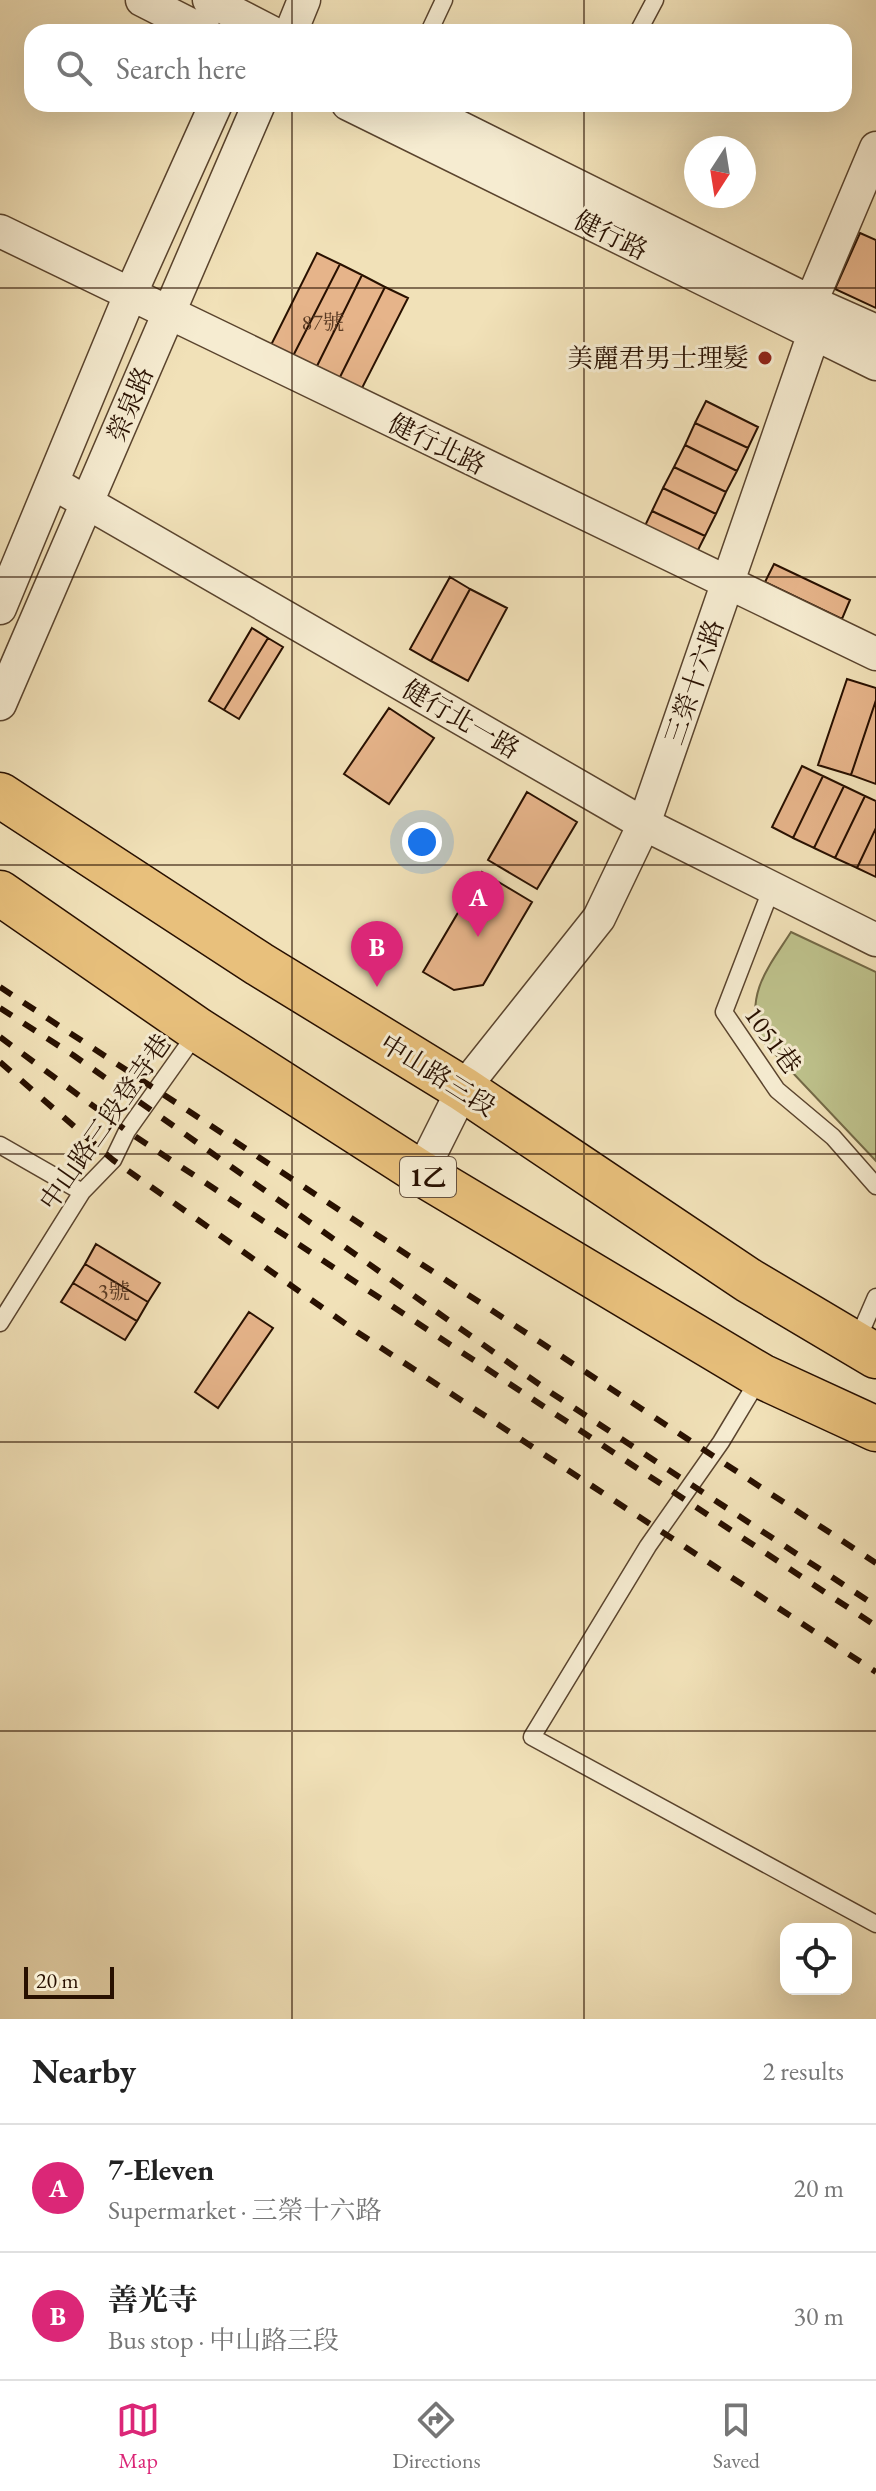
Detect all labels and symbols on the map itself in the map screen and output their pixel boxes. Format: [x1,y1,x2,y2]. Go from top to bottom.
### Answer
north arrow [684,136,756,208]
street label: 健行路 [568,203,654,267]
house number: 87號 [301,308,345,337]
place label: 美麗君男士理髮 [567,341,749,375]
marker: 美麗君男士理髮 [756,349,774,367]
street label: 榮泉路 [99,361,161,447]
street label: 健行北路 [383,406,491,482]
street label: 三榮十六路 [657,615,731,749]
street label: 健行北一路 [396,672,526,766]
your location [402,822,442,862]
pin: A [452,871,504,937]
pin: B [351,921,403,987]
street label: 1051巷 [737,999,809,1081]
street label: 中山路三段 [374,1026,502,1124]
street label: 中山路三段登寺巷 [31,1027,179,1217]
road number: 1乙 [400,1157,456,1197]
house number: 3號 [98,1277,130,1306]
scale bar [24,1963,114,1999]

